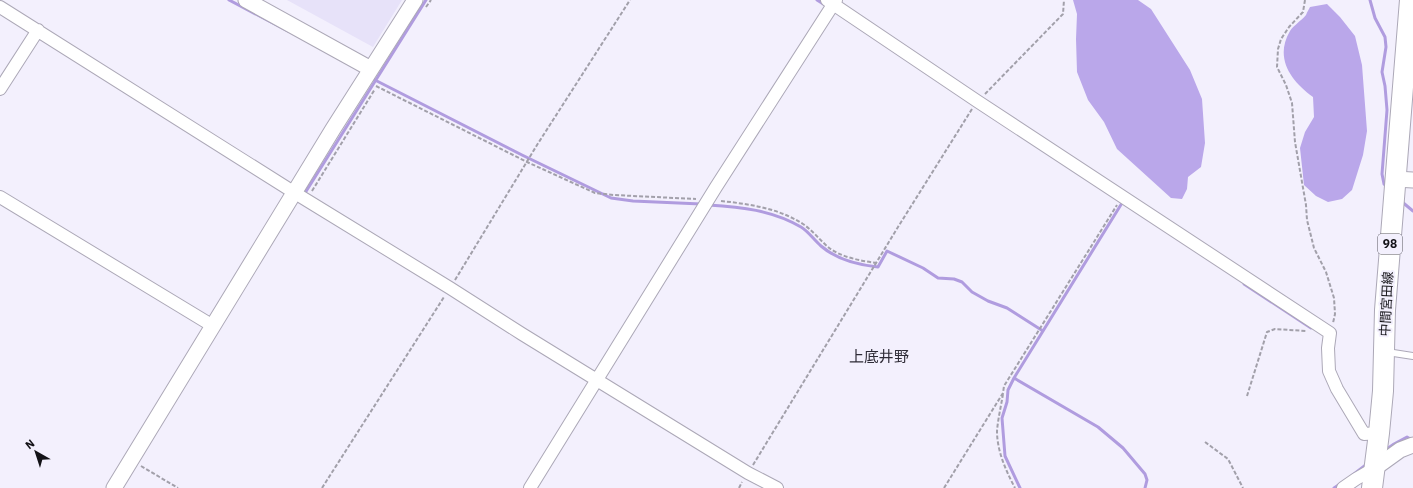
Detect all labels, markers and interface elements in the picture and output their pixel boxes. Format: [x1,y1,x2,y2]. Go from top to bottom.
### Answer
road number: 98 [1378,234,1402,254]
street label: 中間宮田線 [1376,271,1397,337]
district label: 上底井野 [849,347,909,366]
north arrow [16,432,56,472]
text: N [22,436,37,452]

